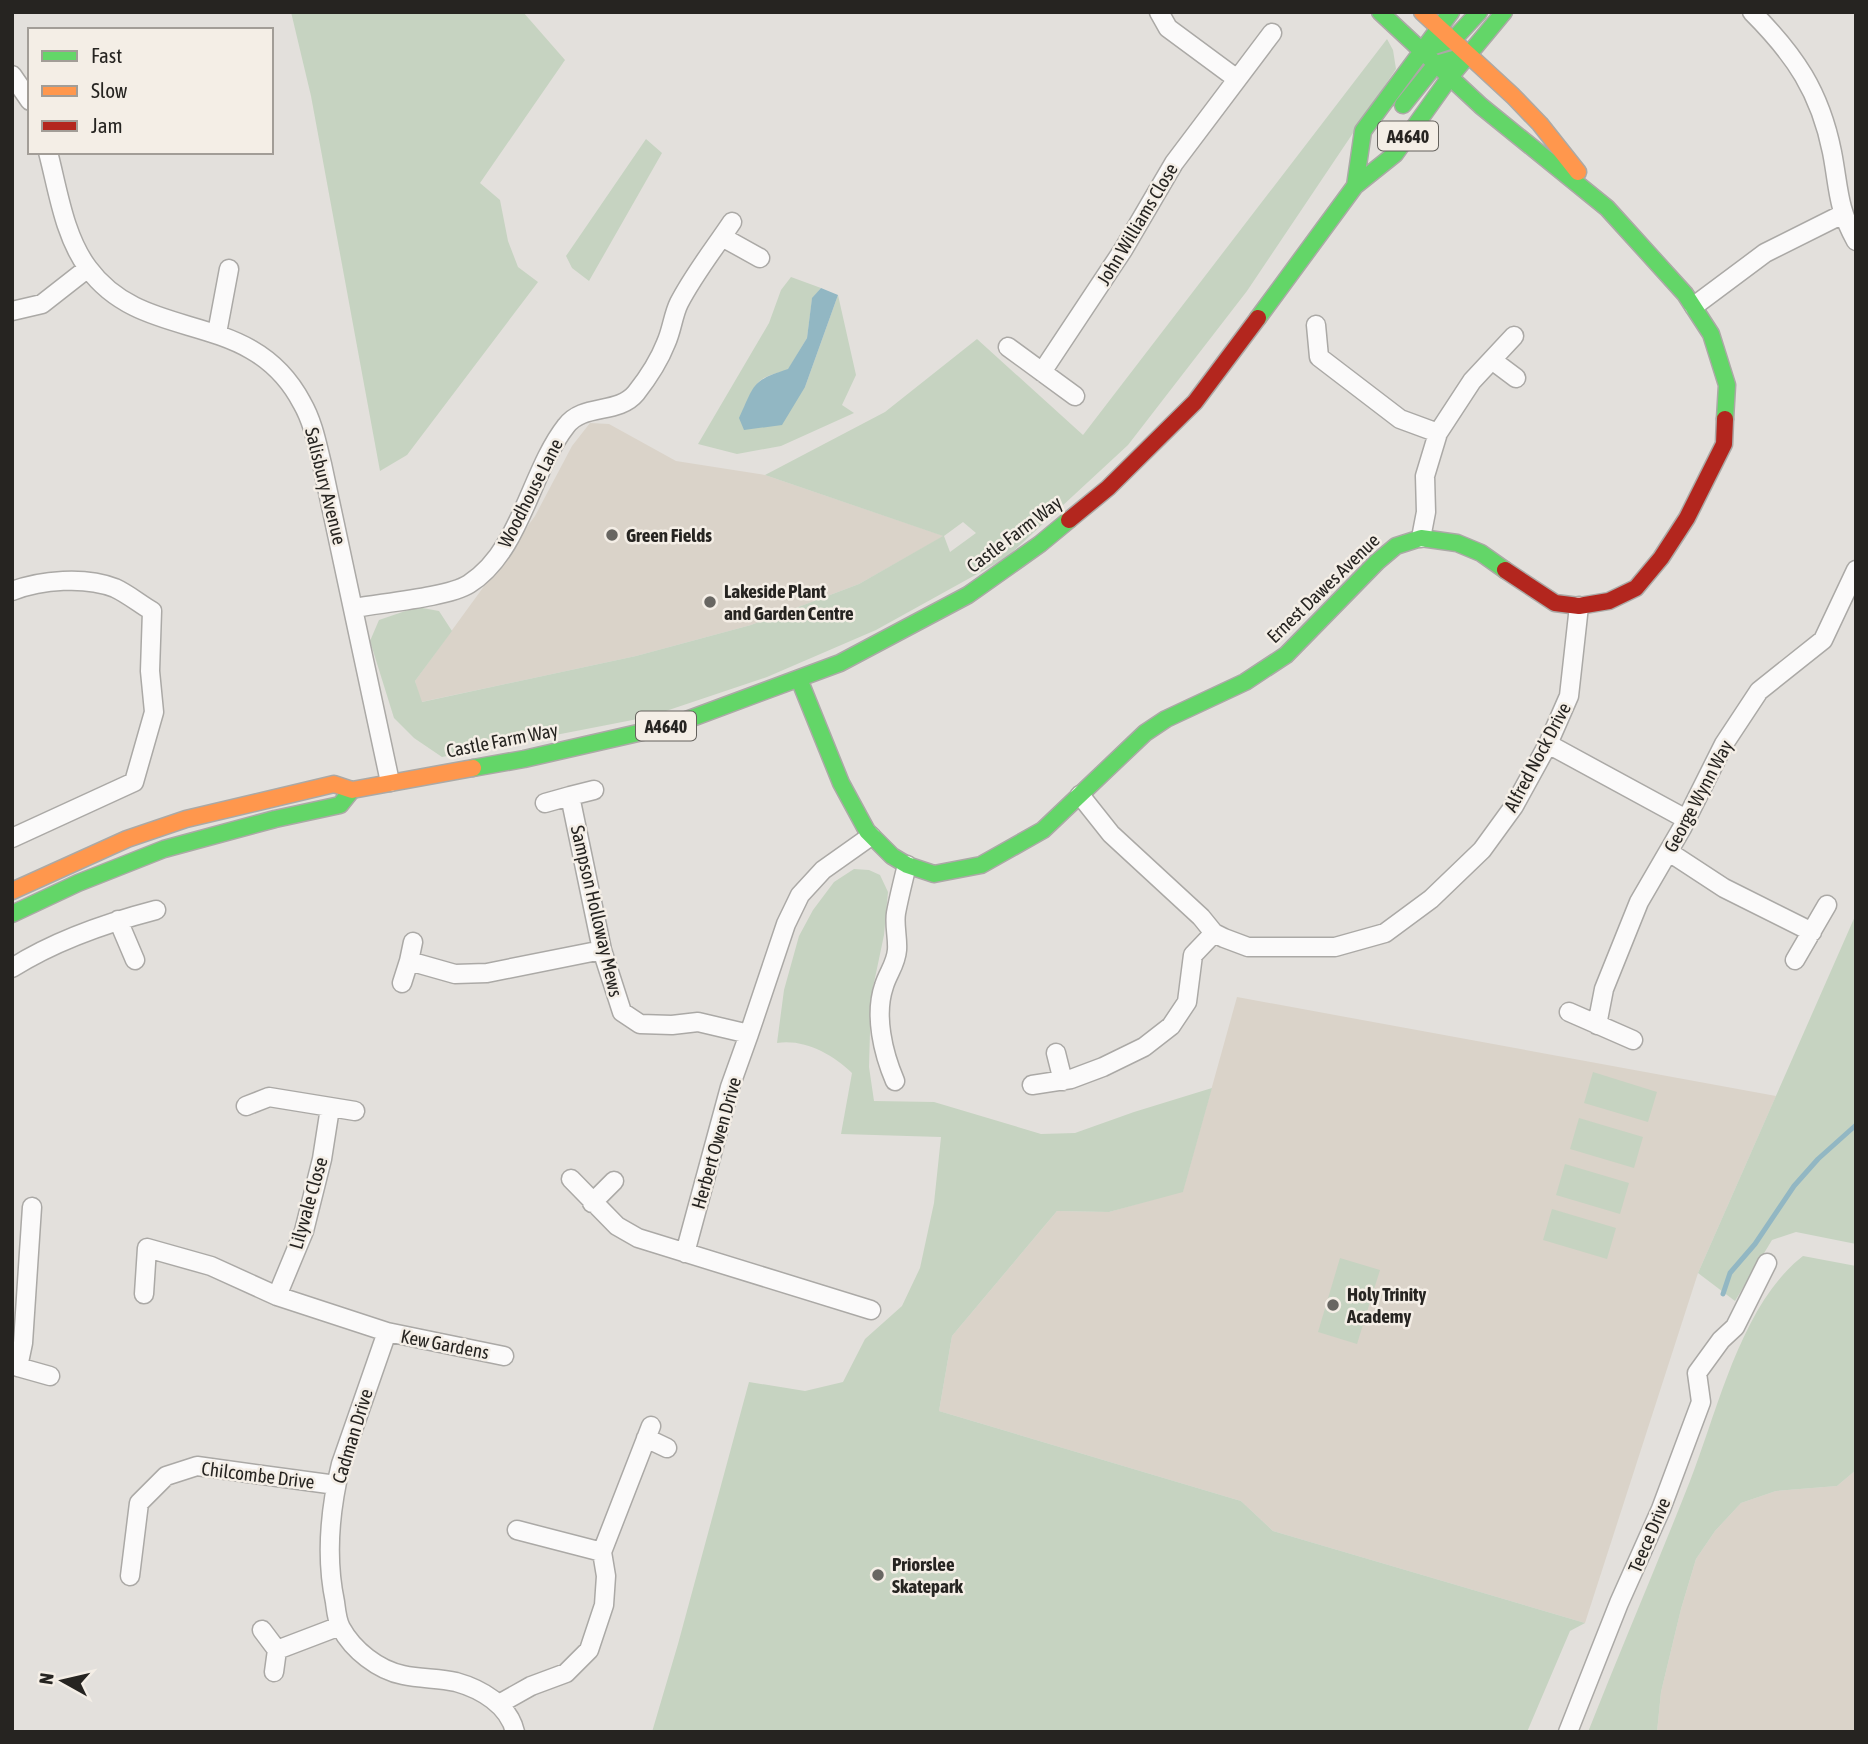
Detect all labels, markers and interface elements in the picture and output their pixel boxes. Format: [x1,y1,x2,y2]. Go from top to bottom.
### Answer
legend [28,28,273,154]
text: Fast [91,43,122,67]
text: Slow [91,78,128,102]
text: Jam [91,113,123,137]
road number: A4640 [1378,121,1438,150]
street label: John Williams Close [1092,159,1182,289]
street label: Salisbury Avenue [301,425,351,547]
street label: Woodhouse Lane [493,435,567,551]
street label: Castle Farm Way [962,491,1066,577]
place label: Green Fields [626,524,712,546]
marker: Green Fields [604,527,620,543]
street label: Ernest Dawes Avenue [1262,529,1384,647]
place label: Lakeside Plant and Garden Centre [724,580,854,624]
marker: Lakeside Plant and Garden Centre [702,594,718,610]
street label: Alfred Nock Drive [1499,699,1575,815]
road number: A4640 [636,712,696,740]
street label: Castle Farm Way [444,718,560,762]
street label: George Wynn Way [1659,736,1737,856]
street label: Sampson Holloway Mews [567,823,627,999]
street label: Herbert Owen Drive [687,1075,745,1211]
street label: Lilyvale Close [284,1154,332,1252]
place label: Holy Trinity Academy [1346,1283,1426,1327]
marker: Holy Trinity Academy [1325,1297,1341,1313]
street label: Kew Gardens [399,1325,491,1363]
street label: Cadman Drive [327,1386,377,1486]
street label: Chilcombe Drive [200,1457,316,1493]
street label: Teece Drive [1623,1494,1675,1576]
place label: Priorslee Skatepark [892,1553,964,1597]
marker: Priorslee Skatepark [870,1567,886,1583]
north arrow [28,1646,98,1716]
text: N [34,1672,58,1686]

